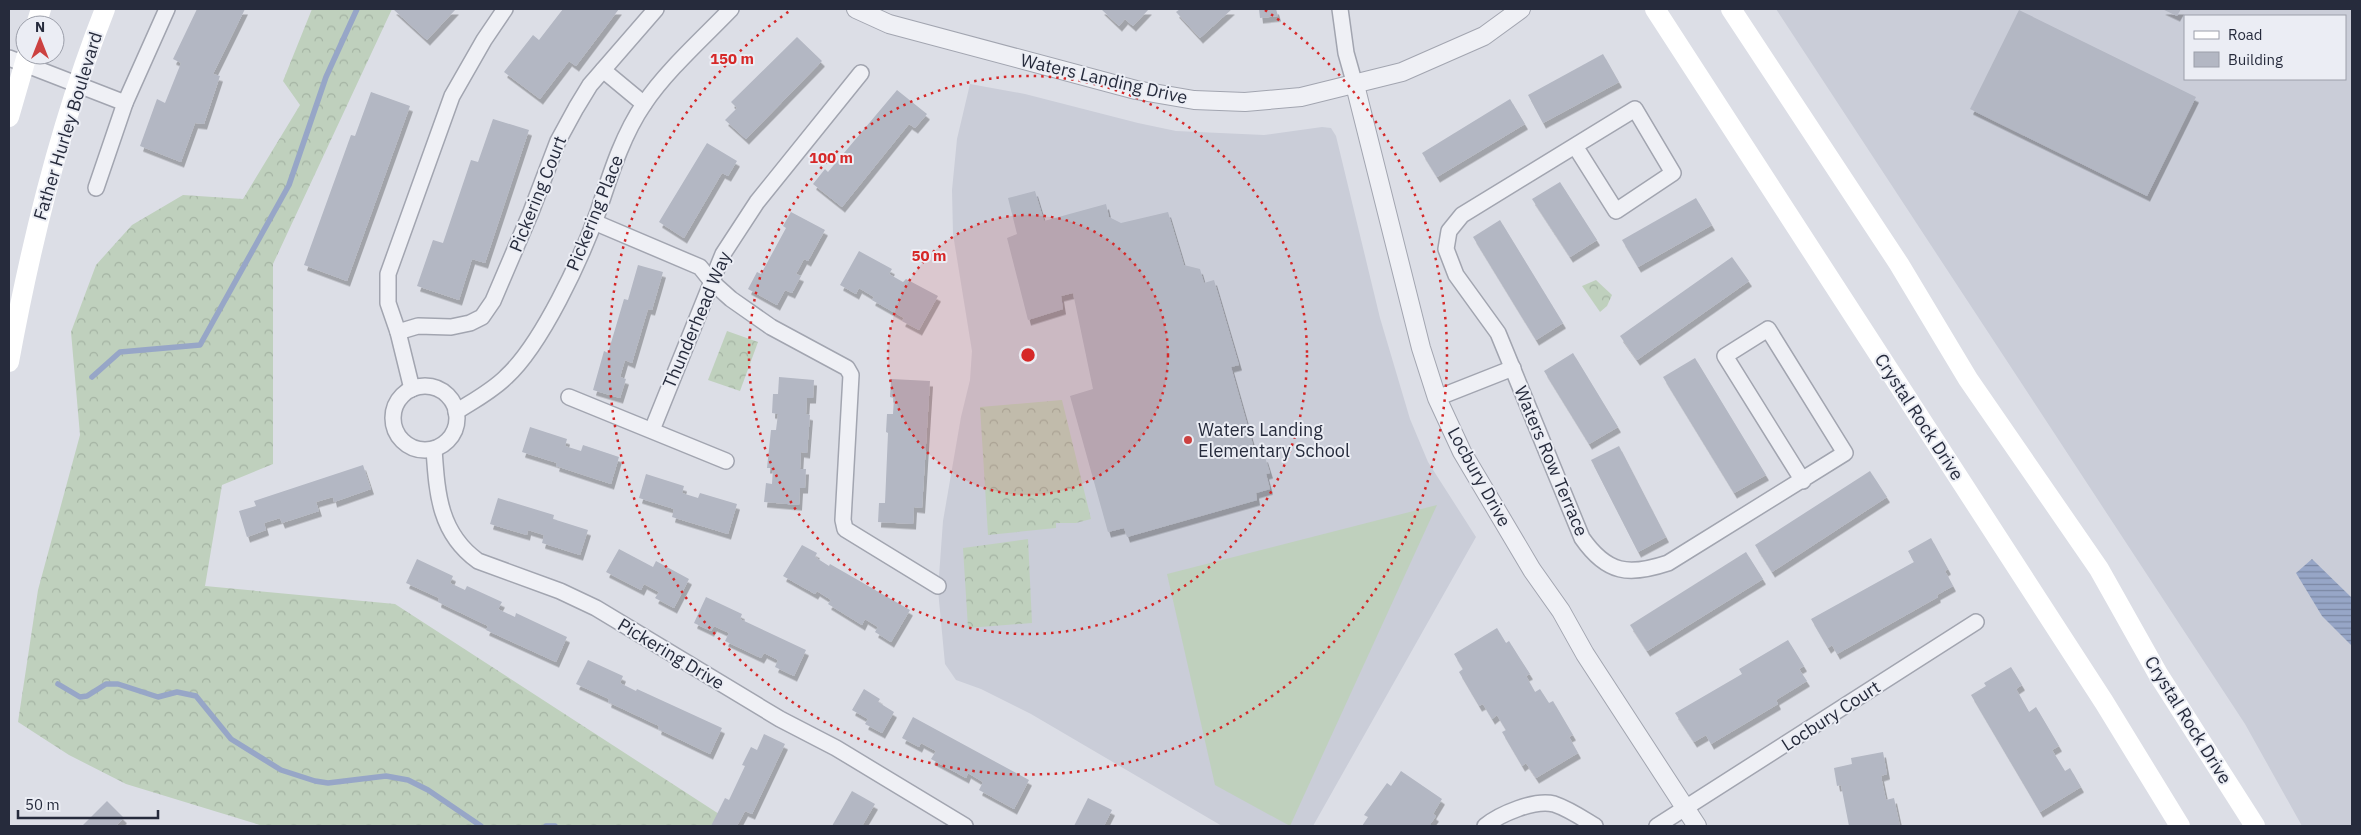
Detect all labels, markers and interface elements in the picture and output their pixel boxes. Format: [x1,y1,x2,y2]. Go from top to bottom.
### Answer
north arrow [15,15,65,65]
legend [2184,15,2346,80]
text: N [35,18,45,36]
text: Road [2228,25,2263,44]
street label: Father Hurley Boulevard [28,29,107,223]
street label: Waters Landing Drive [1018,48,1190,109]
text: 150 m [710,49,754,68]
text: Building [2228,50,2283,69]
street label: Pickering Court [504,132,571,255]
text: 100 m [809,148,853,167]
street label: Pickering Place [561,151,628,274]
text: 50 m [912,246,946,265]
street label: Thunderhead Way [657,248,736,392]
centre of rings [1019,346,1037,364]
street label: Crystal Rock Drive [1870,349,1969,485]
street label: Waters Row Terrace [1509,382,1594,540]
place label: Waters Landing Elementary School [1198,418,1350,462]
street label: Locbury Drive [1443,423,1516,531]
marker: Waters Landing Elementary School [1182,434,1194,446]
street label: Pickering Drive [614,613,729,694]
street label: Crystal Rock Drive [2140,652,2237,788]
street label: Locbury Court [1777,675,1884,756]
scale bar [18,788,158,820]
text: 50 m [25,795,60,814]

